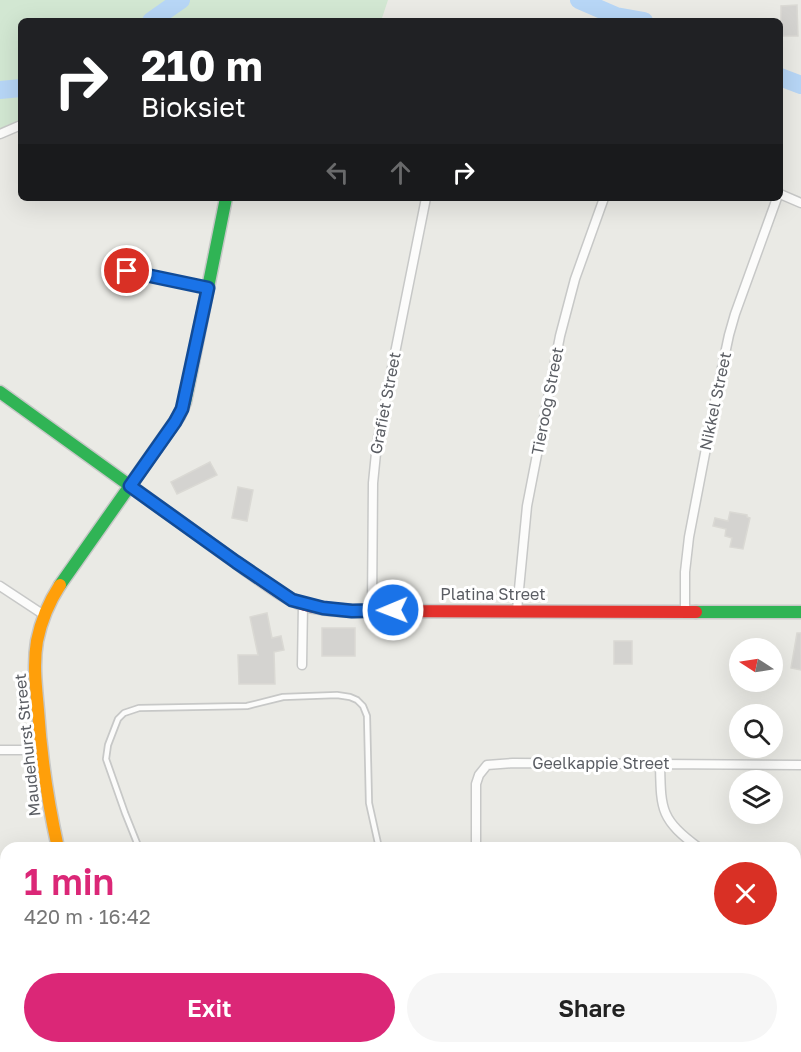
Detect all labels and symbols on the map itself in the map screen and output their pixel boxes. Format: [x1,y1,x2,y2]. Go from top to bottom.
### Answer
pin [101,245,152,296]
street label: Tieroog Street [527,345,567,457]
street label: Grafiet Street [365,350,405,456]
street label: Nikkel Street [695,350,735,452]
position arrow [361,578,425,642]
street label: Platina Street [440,584,546,604]
north arrow [729,638,783,692]
street label: Maudehurst Street [10,673,44,817]
street label: Geelkappie Street [532,753,670,773]

